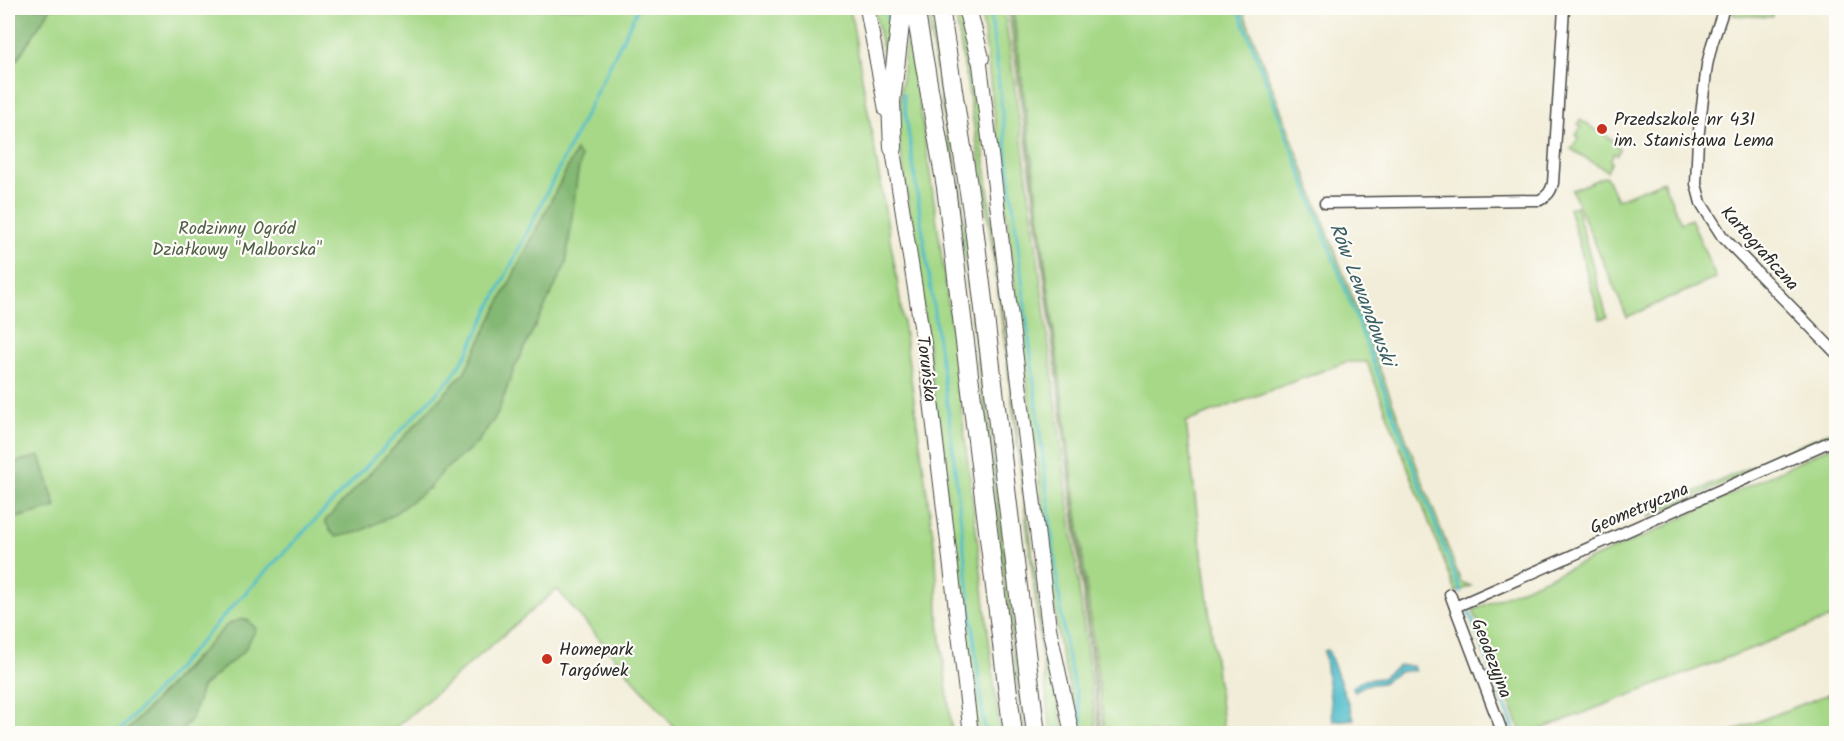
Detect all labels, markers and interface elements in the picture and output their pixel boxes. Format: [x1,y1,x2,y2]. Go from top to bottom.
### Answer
place label: Przedszkole nr 431 im. Stanisława Lema [1614,106,1774,156]
marker: Przedszkole nr 431 im. Stanisława Lema [1595,122,1609,136]
street label: Kartograficzna [1712,200,1805,298]
park label: Rodzinny Ogród Działkowy "Malborska" [152,215,322,265]
water label: Rów Lewandowski [1319,219,1405,375]
street label: Toruńska [907,334,944,404]
street label: Geometryczna [1586,476,1694,543]
street label: Geodezyjna [1462,614,1519,703]
place label: Homepark Targówek [559,636,634,686]
marker: Homepark Targówek [540,652,554,666]

